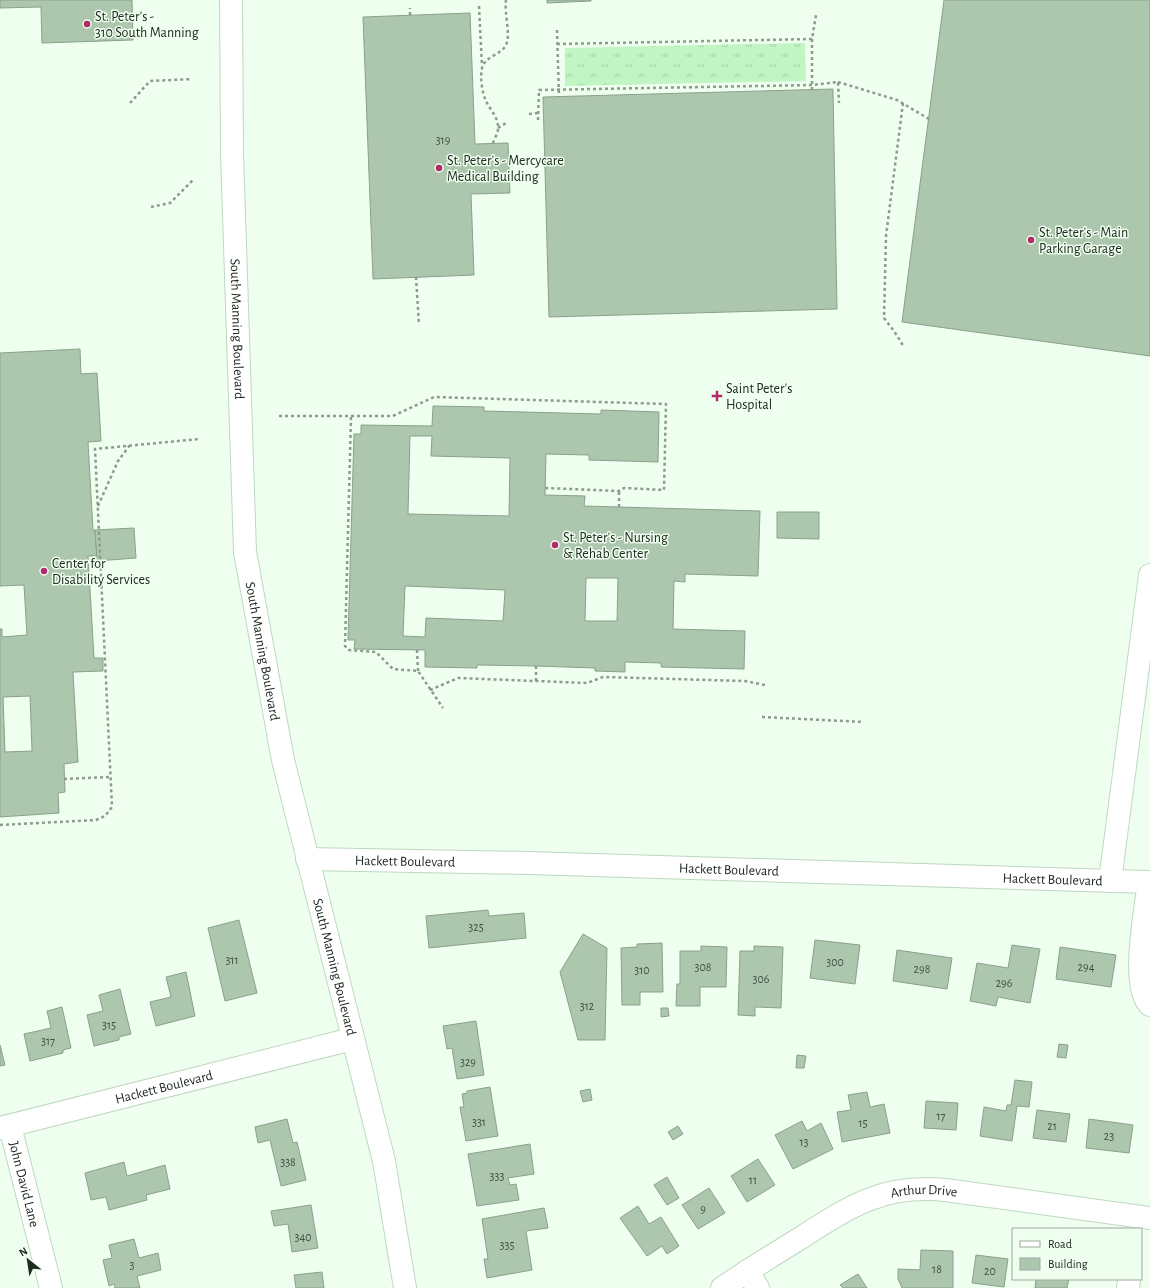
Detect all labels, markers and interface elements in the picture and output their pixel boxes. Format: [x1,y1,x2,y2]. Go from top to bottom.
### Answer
place label: St. Peter's - 310 South Manning [95,10,199,40]
marker: St. Peter's - 310 South Manning [82,19,92,29]
house number: 319 [436,134,451,146]
place label: St. Peter's - Mercycare Medical Building [447,154,564,184]
marker: St. Peter's - Mercycare Medical Building [434,163,444,173]
place label: St. Peter's - Main Parking Garage [1039,226,1128,256]
marker: St. Peter's - Main Parking Garage [1026,235,1036,245]
street label: South Manning Boulevard [227,258,246,400]
place label: Saint Peter's Hospital [726,382,792,412]
marker: Saint Peter's Hospital [711,390,723,402]
place label: St. Peter's - Nursing & Rehab Center [563,531,668,561]
marker: St. Peter's - Nursing & Rehab Center [550,540,560,550]
place label: Center for Disability Services [52,557,150,587]
marker: Center for Disability Services [39,566,49,576]
street label: South Manning Boulevard [243,581,282,722]
street label: Hackett Boulevard [355,854,455,870]
street label: Hackett Boulevard [679,862,779,879]
street label: Hackett Boulevard [1002,871,1103,889]
street label: South Manning Boulevard [310,897,358,1037]
house number: 325 [468,921,484,933]
house number: 311 [225,954,239,966]
house number: 300 [826,956,844,968]
house number: 308 [695,961,712,973]
house number: 294 [1078,961,1095,973]
house number: 298 [914,963,931,975]
house number: 310 [634,964,650,976]
house number: 306 [753,973,770,985]
house number: 296 [996,977,1013,989]
house number: 312 [580,1000,595,1012]
house number: 315 [102,1019,116,1031]
house number: 317 [41,1035,55,1047]
house number: 329 [460,1056,476,1068]
street label: Hackett Boulevard [114,1068,214,1107]
house number: 17 [936,1110,946,1122]
house number: 331 [472,1116,486,1128]
house number: 15 [858,1117,868,1129]
house number: 21 [1047,1120,1057,1132]
house number: 23 [1104,1130,1114,1142]
house number: 13 [799,1136,809,1148]
street label: John David Lane [6,1140,41,1229]
house number: 338 [280,1156,296,1168]
house number: 333 [490,1170,504,1182]
house number: 11 [749,1174,757,1186]
street label: Arthur Drive [889,1183,958,1201]
house number: 9 [700,1203,706,1215]
legend [1012,1228,1142,1280]
house number: 340 [294,1231,312,1243]
text: Road [1048,1238,1072,1250]
house number: 335 [500,1239,514,1251]
north arrow [8,1240,48,1280]
text: N [17,1245,29,1258]
text: Building [1048,1258,1088,1270]
house number: 3 [130,1259,135,1271]
house number: 18 [932,1263,942,1275]
house number: 20 [984,1265,996,1277]

